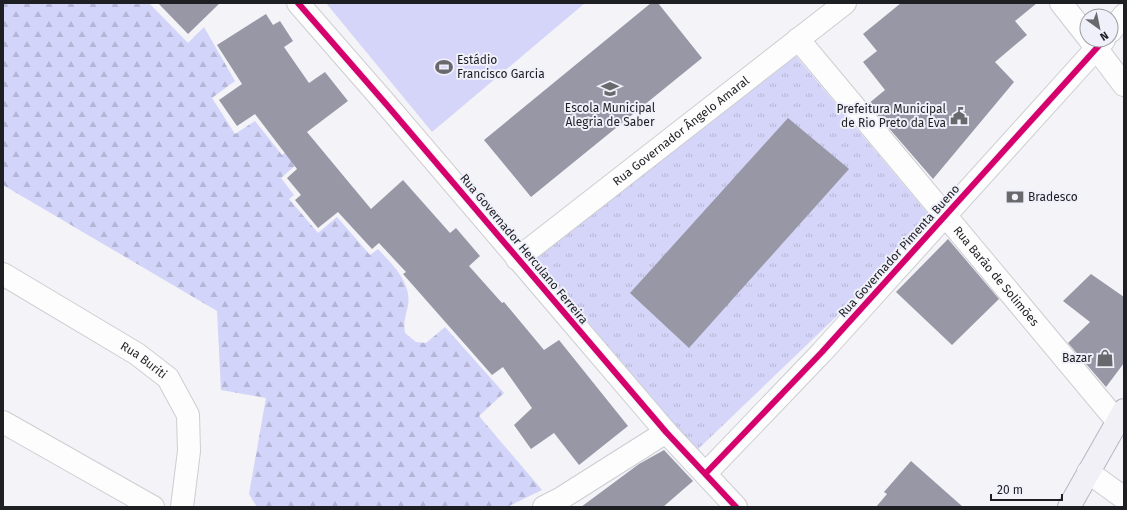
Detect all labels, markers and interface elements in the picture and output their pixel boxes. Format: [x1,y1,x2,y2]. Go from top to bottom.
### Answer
north arrow [1079,8,1119,48]
text: N [1098,29,1111,43]
place label: Estádio Francisco Garcia [457,53,545,81]
sports icon: Estádio Francisco Garcia [434,57,454,77]
street label: Rua Governador Ângelo Amaral [610,73,752,189]
school or university icon: Escola Municipal Alegria de Saber [600,79,620,99]
place label: Escola Municipal Alegria de Saber [565,101,656,129]
place label: Prefeitura Municipal de Rio Preto da Eva [837,102,946,130]
public building icon: Prefeitura Municipal de Rio Preto da Eva [949,106,969,126]
street label: Rua Governador Herculano Ferreira [457,171,591,327]
street label: Rua Governador Pimenta Bueno [836,182,962,320]
bank icon: Bradesco [1005,187,1025,207]
place label: Bradesco [1028,190,1078,204]
street label: Rua Barão de Solimões [950,223,1042,329]
street label: Rua Buriti [118,339,170,382]
shop icon: Bazar [1095,348,1115,368]
place label: Bazar [1062,351,1092,365]
scale bar [991,476,1062,502]
text: 20 m [997,483,1023,497]

